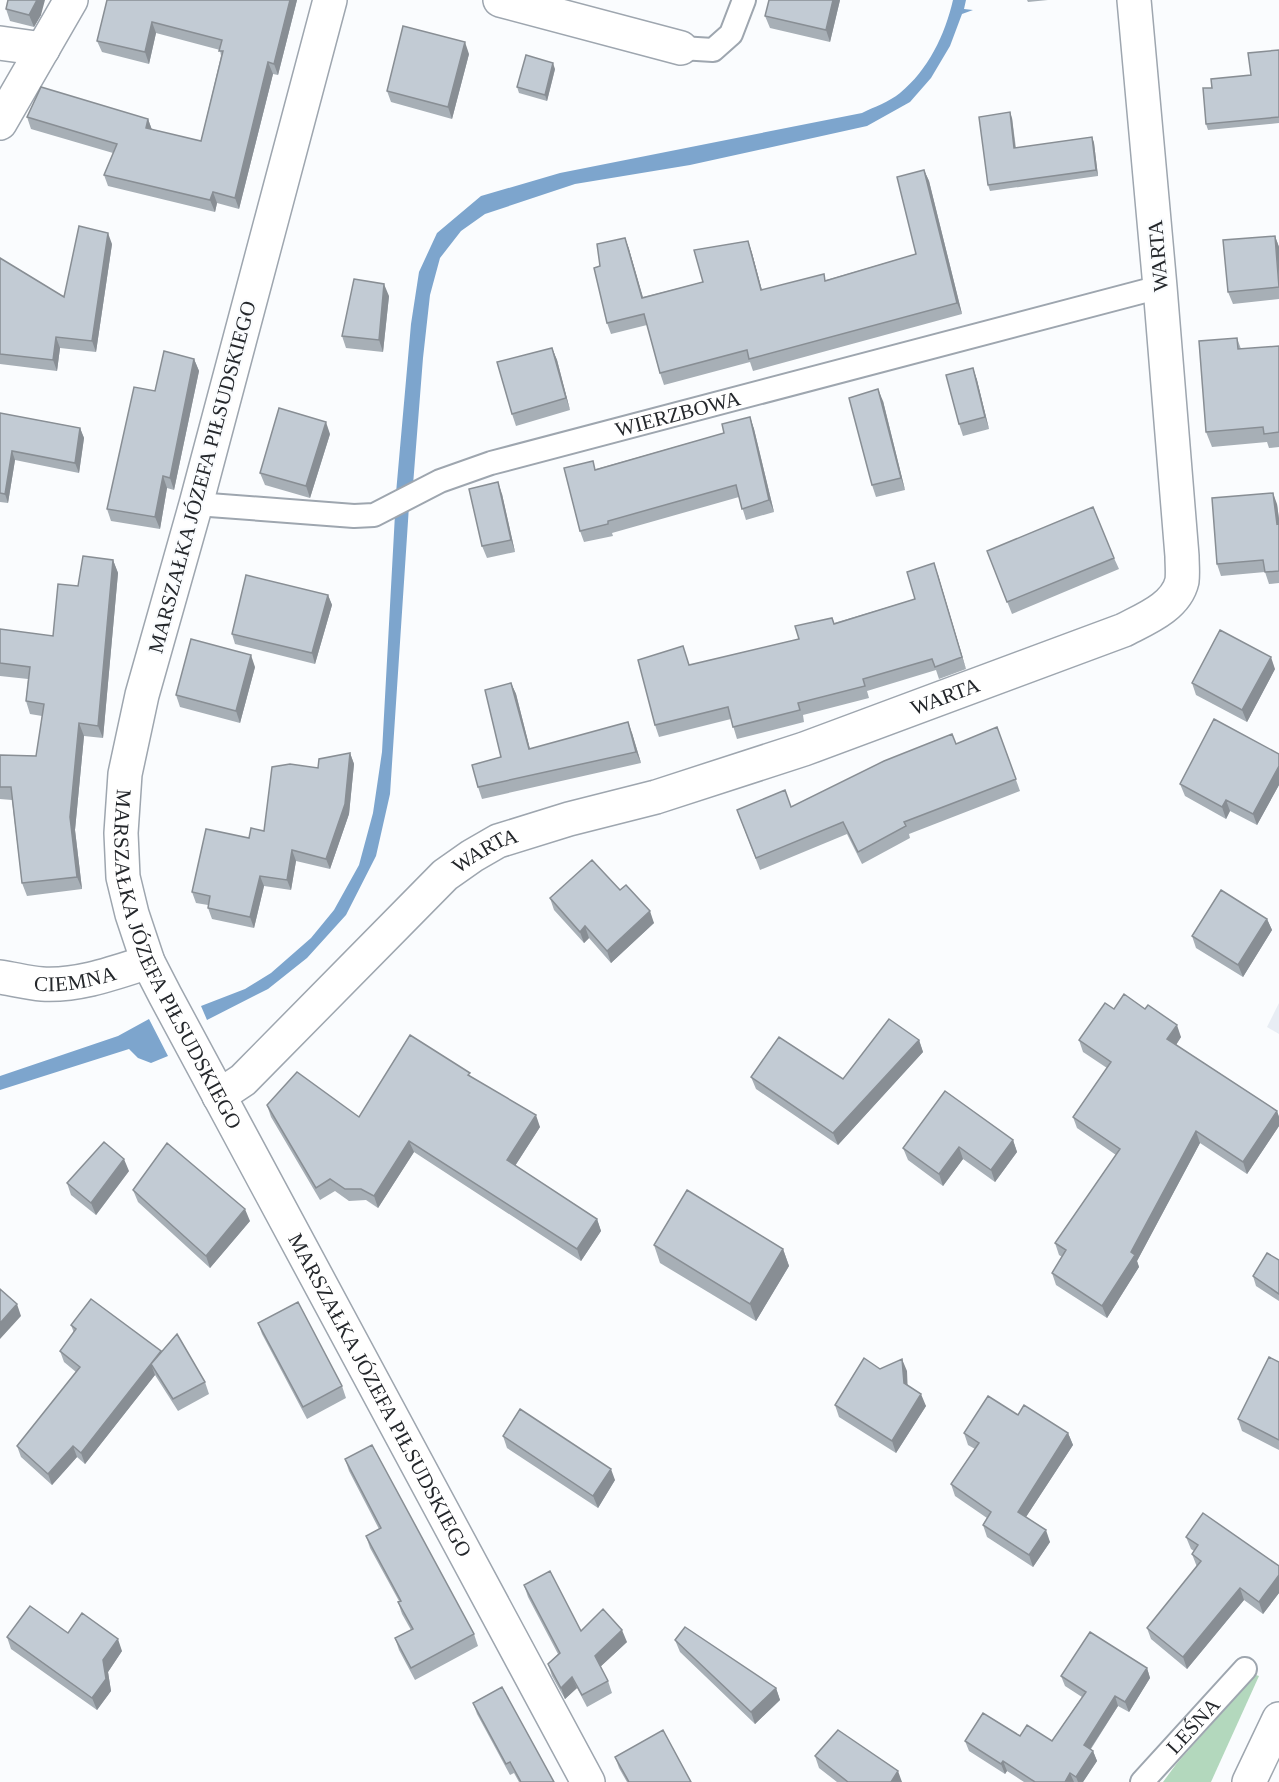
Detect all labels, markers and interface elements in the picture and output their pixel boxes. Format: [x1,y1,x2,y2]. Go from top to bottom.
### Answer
street label: WARTA [1143,218,1173,293]
street label: MARSZAŁKA JÓZEFA PIŁSUDSKIEGO [143,298,261,656]
street label: WIERZBOWA [613,386,744,442]
street label: WARTA [907,672,984,720]
street label: MARSZAŁKA JÓZEFA PIŁSUDSKIEGO [109,788,247,1133]
street label: WARTA [447,823,522,878]
street label: CIEMNA [33,961,120,996]
street label: MARSZAŁKA JÓZEFA PIŁSUDSKIEGO [283,1229,477,1561]
street label: LEŚNA [1162,1692,1225,1759]

